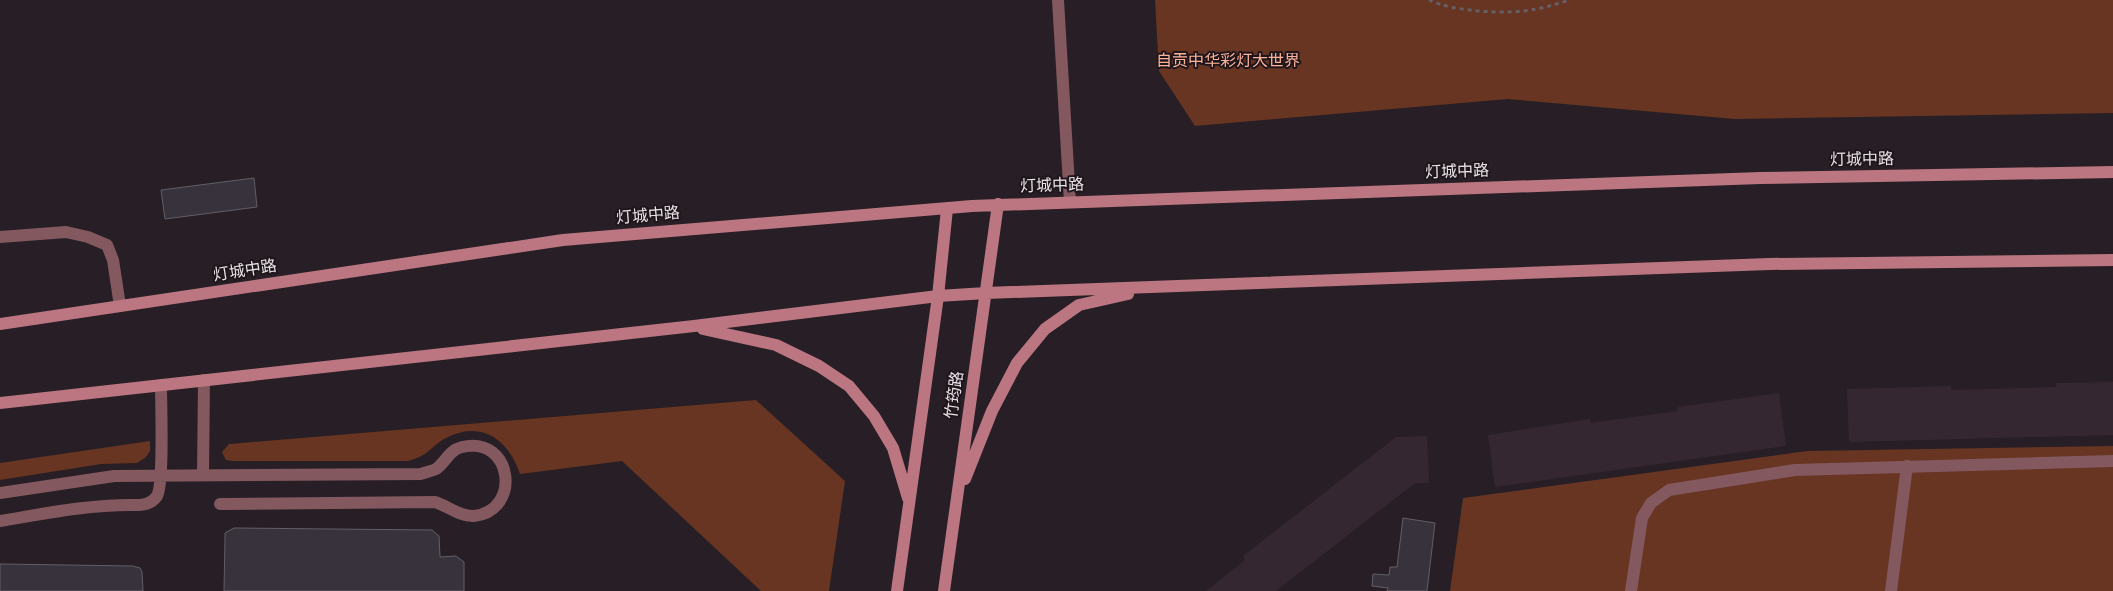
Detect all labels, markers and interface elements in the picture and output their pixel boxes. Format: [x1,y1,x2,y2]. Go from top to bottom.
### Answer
park label: 自贡中华彩灯大世界 [1156,52,1300,71]
street label: 灯城中路 [1830,150,1894,170]
street label: 灯城中路 [1425,161,1489,183]
street label: 灯城中路 [1020,175,1084,197]
street label: 灯城中路 [615,204,681,228]
street label: 灯城中路 [212,257,278,285]
street label: 竹筠路 [942,370,968,420]

